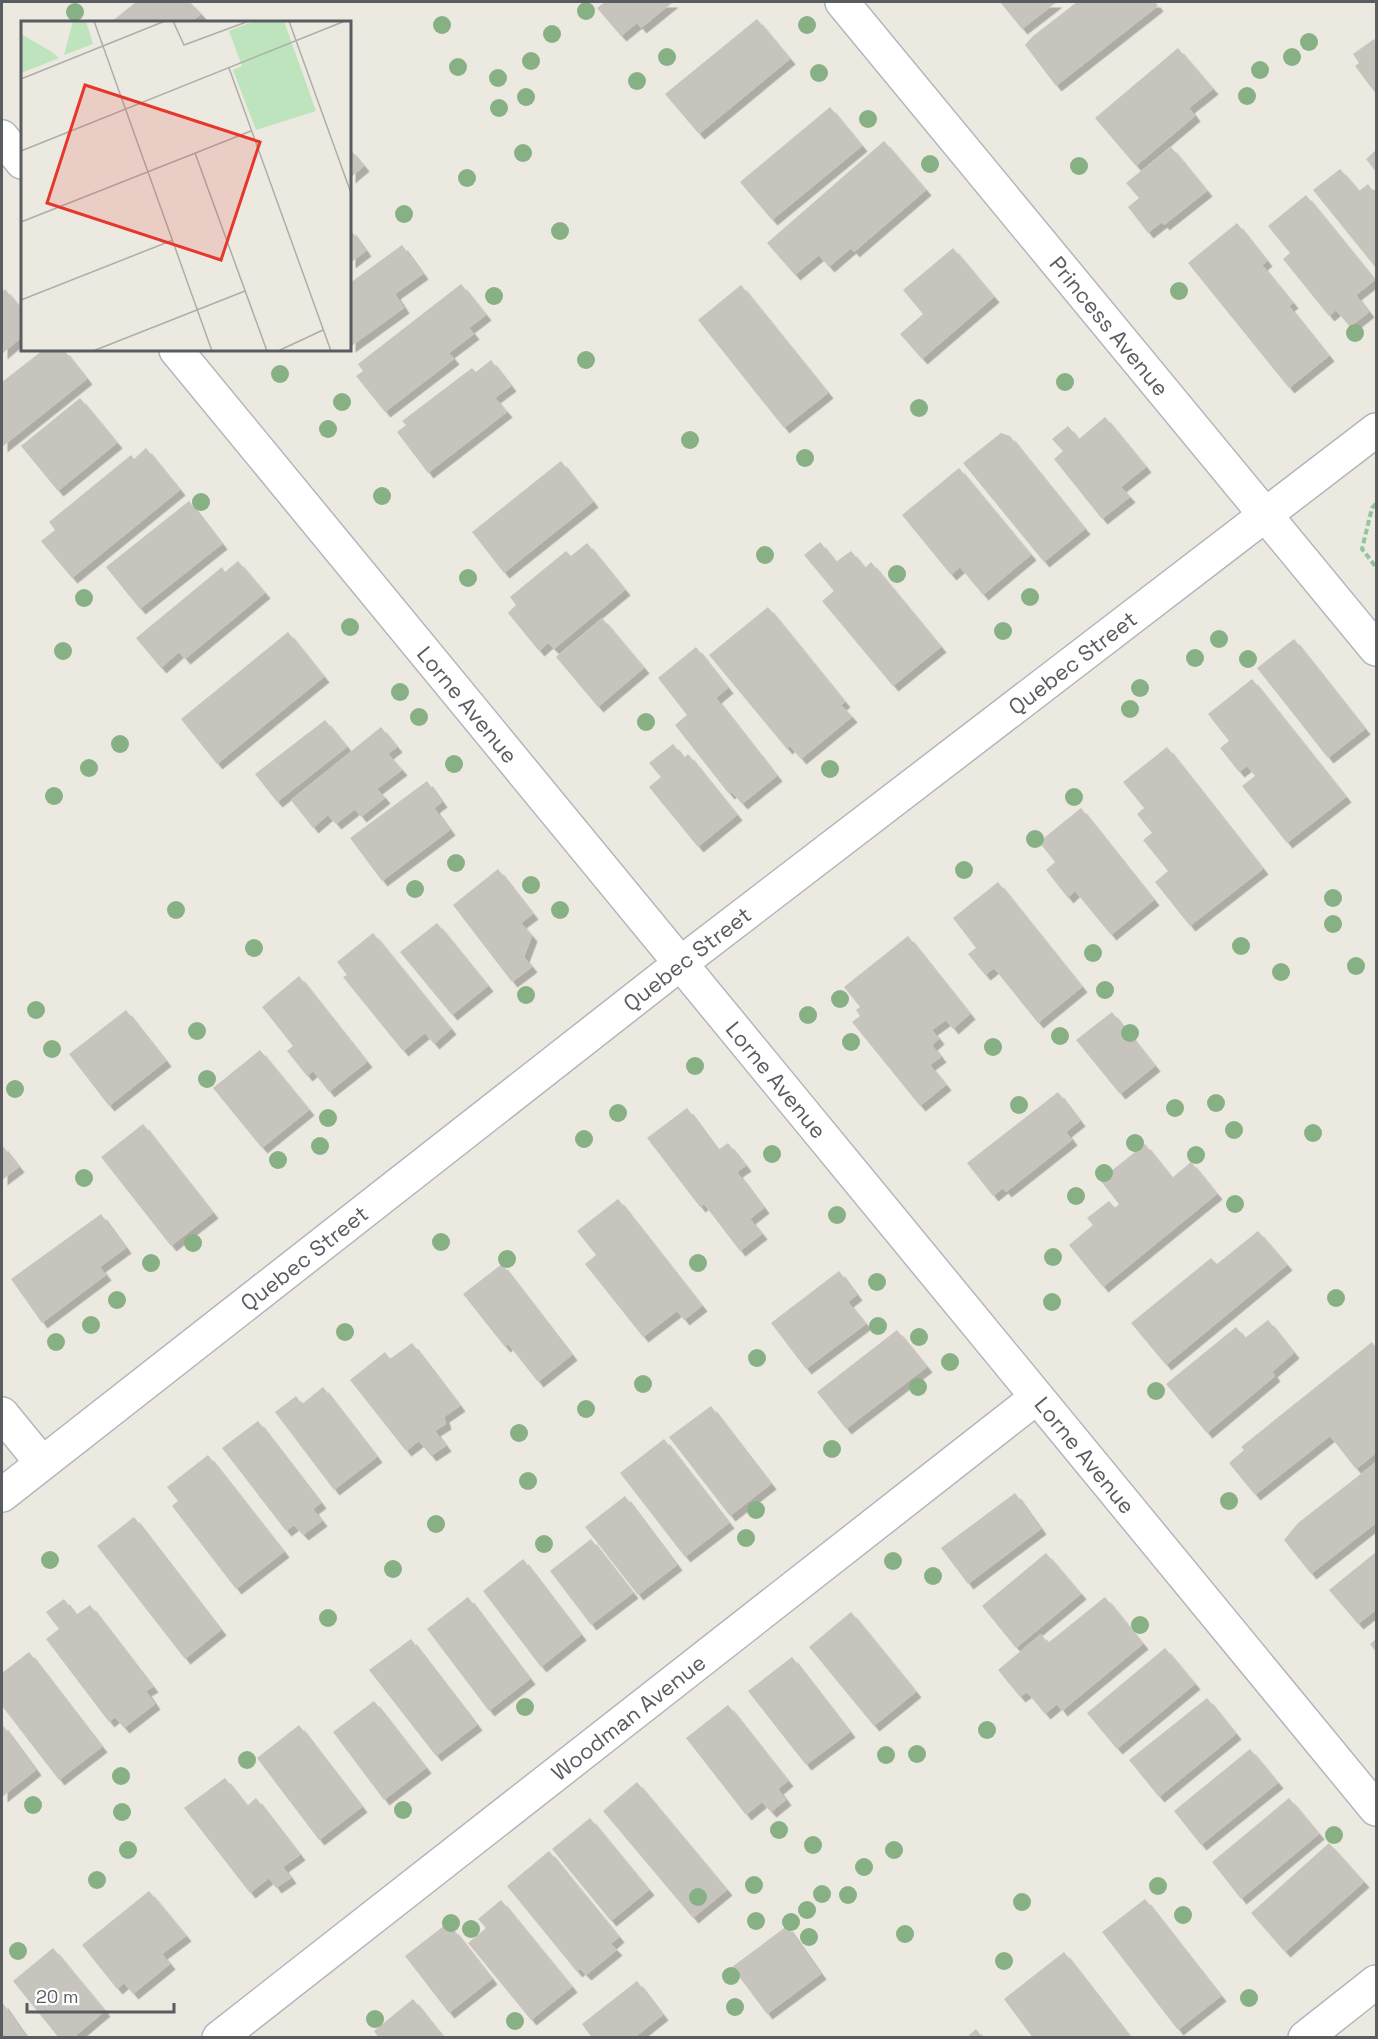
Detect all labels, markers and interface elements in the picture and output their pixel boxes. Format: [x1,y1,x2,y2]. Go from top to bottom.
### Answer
inset map [21,21,351,351]
street label: Princess Avenue [1044,250,1175,402]
street label: Quebec Street [1003,605,1142,721]
street label: Lorne Avenue [411,640,524,769]
street label: Quebec Street [617,900,757,1017]
street label: Lorne Avenue [720,1016,833,1144]
street label: Quebec Street [235,1200,374,1317]
street label: Lorne Avenue [1029,1391,1141,1519]
street label: Woodman Avenue [545,1648,711,1786]
scale bar [27,1976,174,2014]
text: 20 m [36,1985,79,2008]

